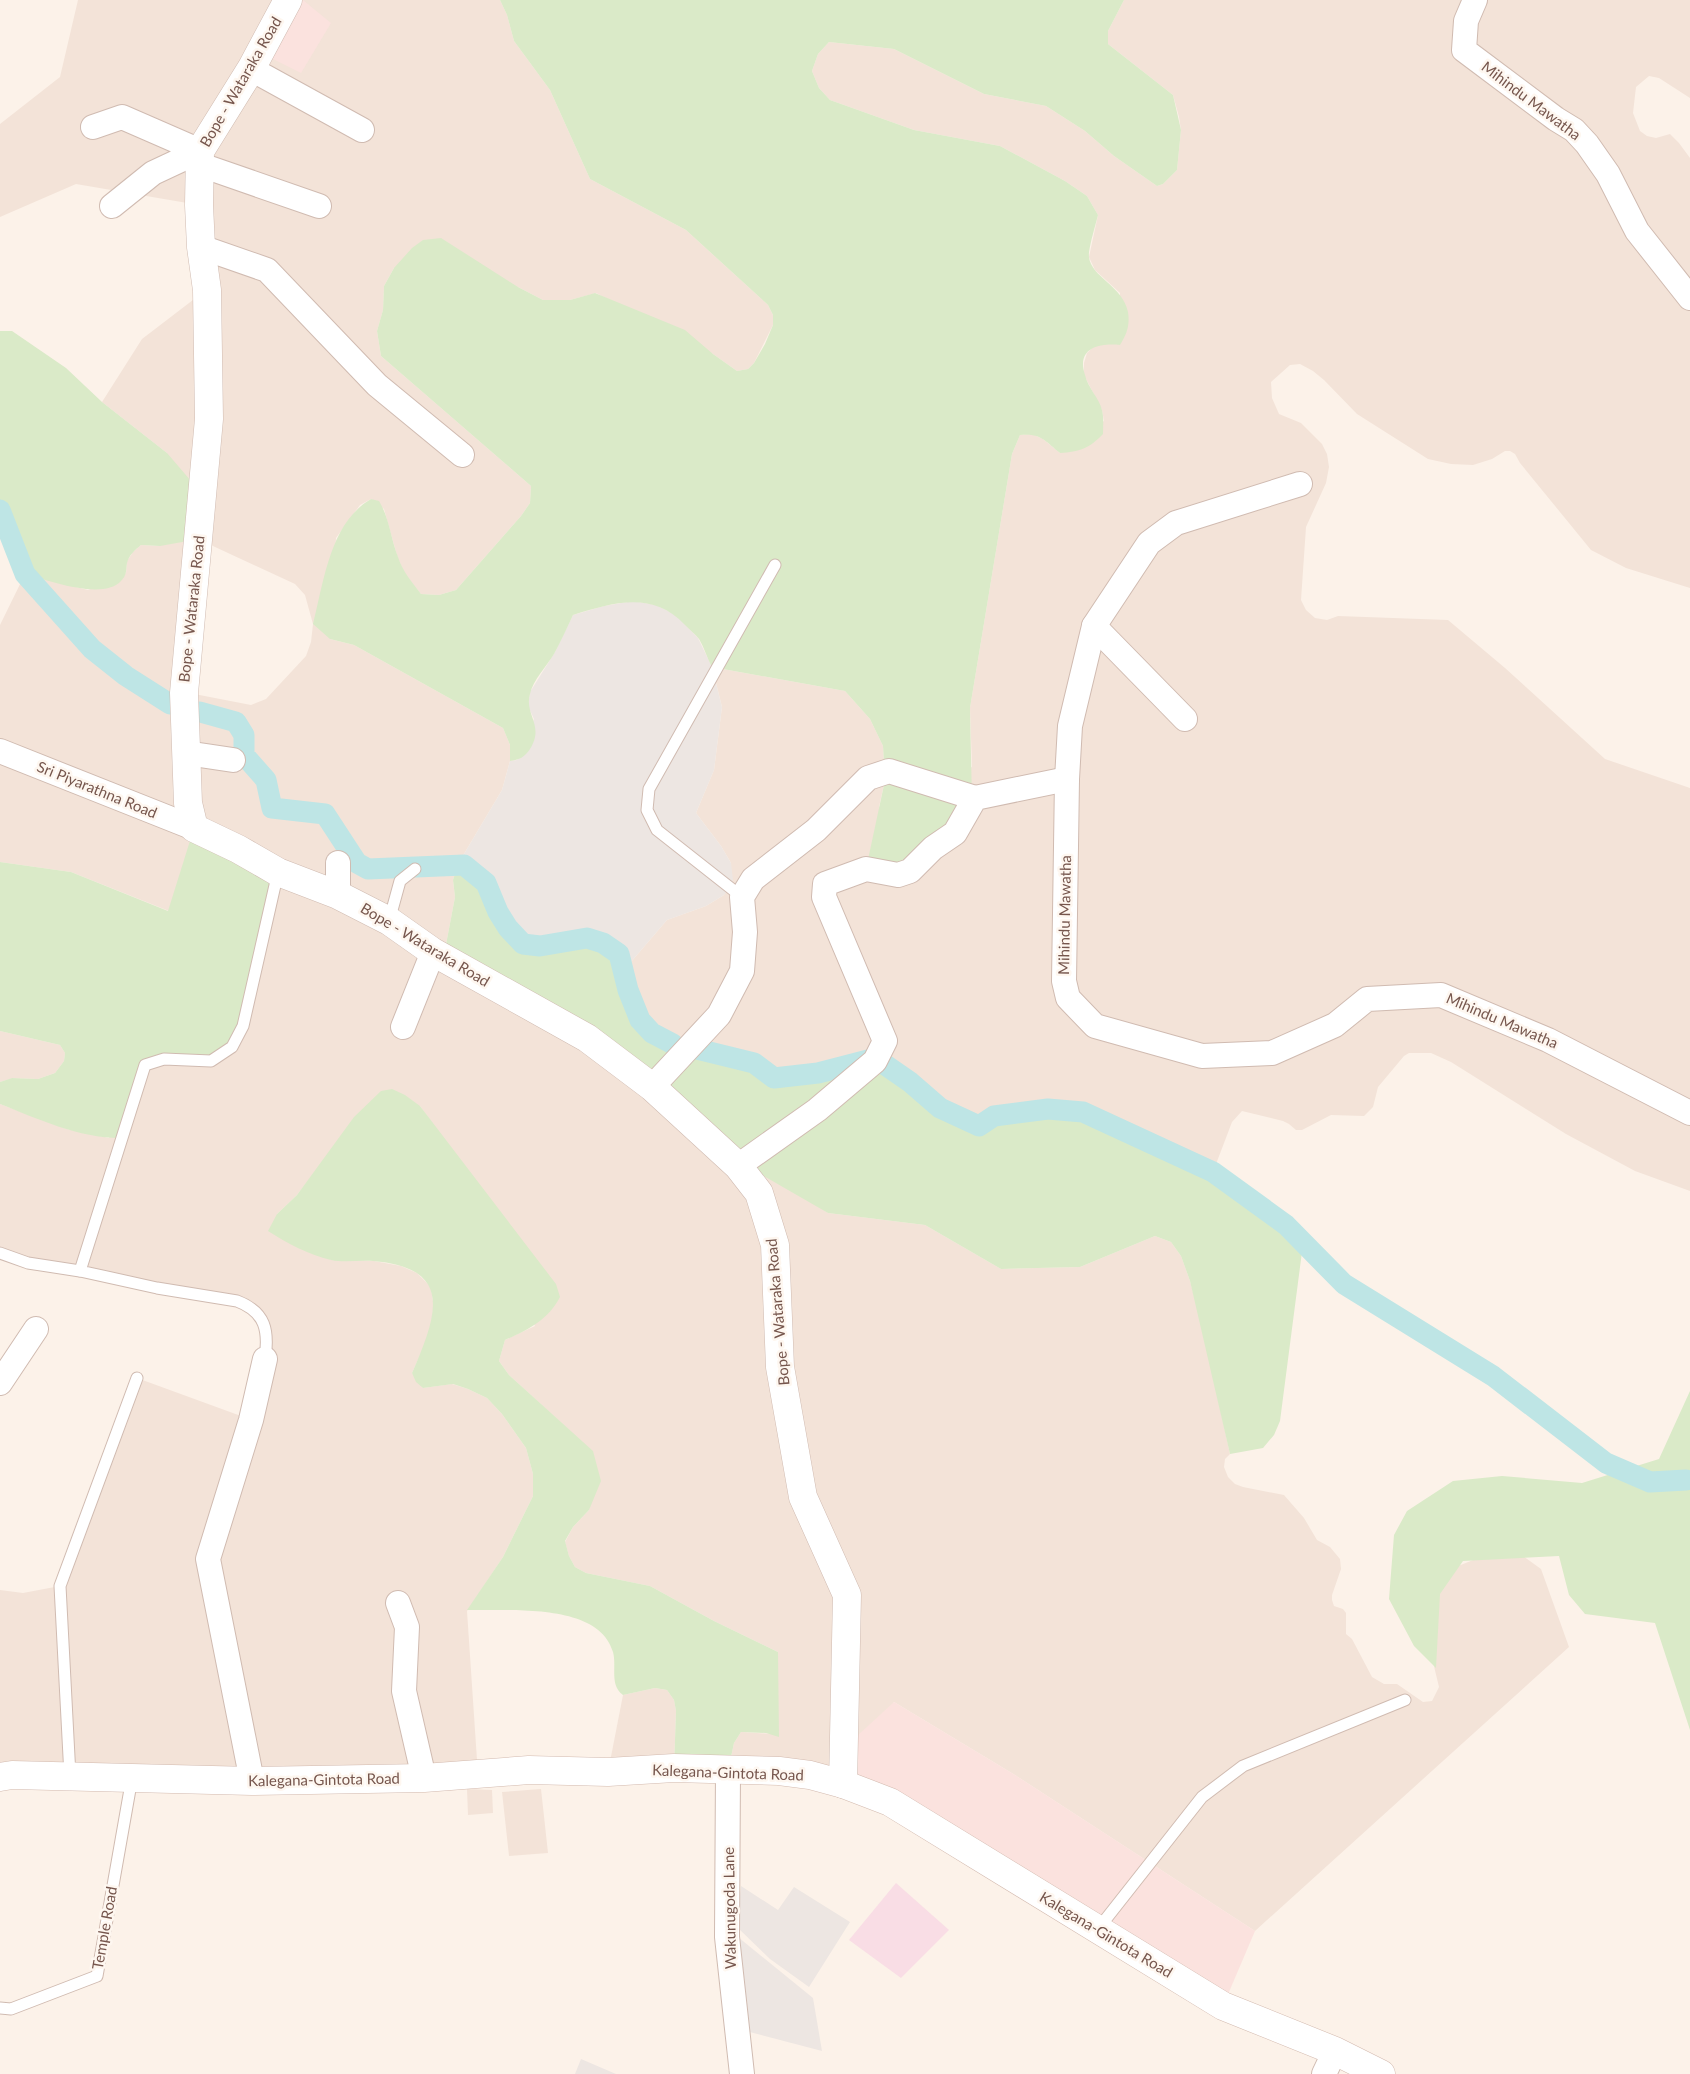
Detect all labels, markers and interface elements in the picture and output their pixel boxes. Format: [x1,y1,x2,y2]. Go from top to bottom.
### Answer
street label: Bope - Wataraka Road [196,13,285,150]
street label: Mihindu Mawatha [1478,57,1585,143]
street label: Bope - Wataraka Road [174,535,208,683]
street label: Sri Piyarathna Road [35,757,160,821]
street label: Mihindu Mawatha [1054,855,1074,975]
street label: Bope - Wataraka Road [358,898,493,990]
street label: Mihindu Mawatha [1444,988,1561,1052]
street label: Bope - Wataraka Road [762,1238,792,1386]
street label: Kalegana-Gintota Road [652,1760,804,1784]
street label: Kalegana-Gintota Road [248,1769,400,1789]
street label: Wakunugoda Lane [719,1847,739,1969]
street label: Temple Road [88,1885,120,1971]
street label: Kalegana-Gintota Road [1037,1887,1176,1981]

